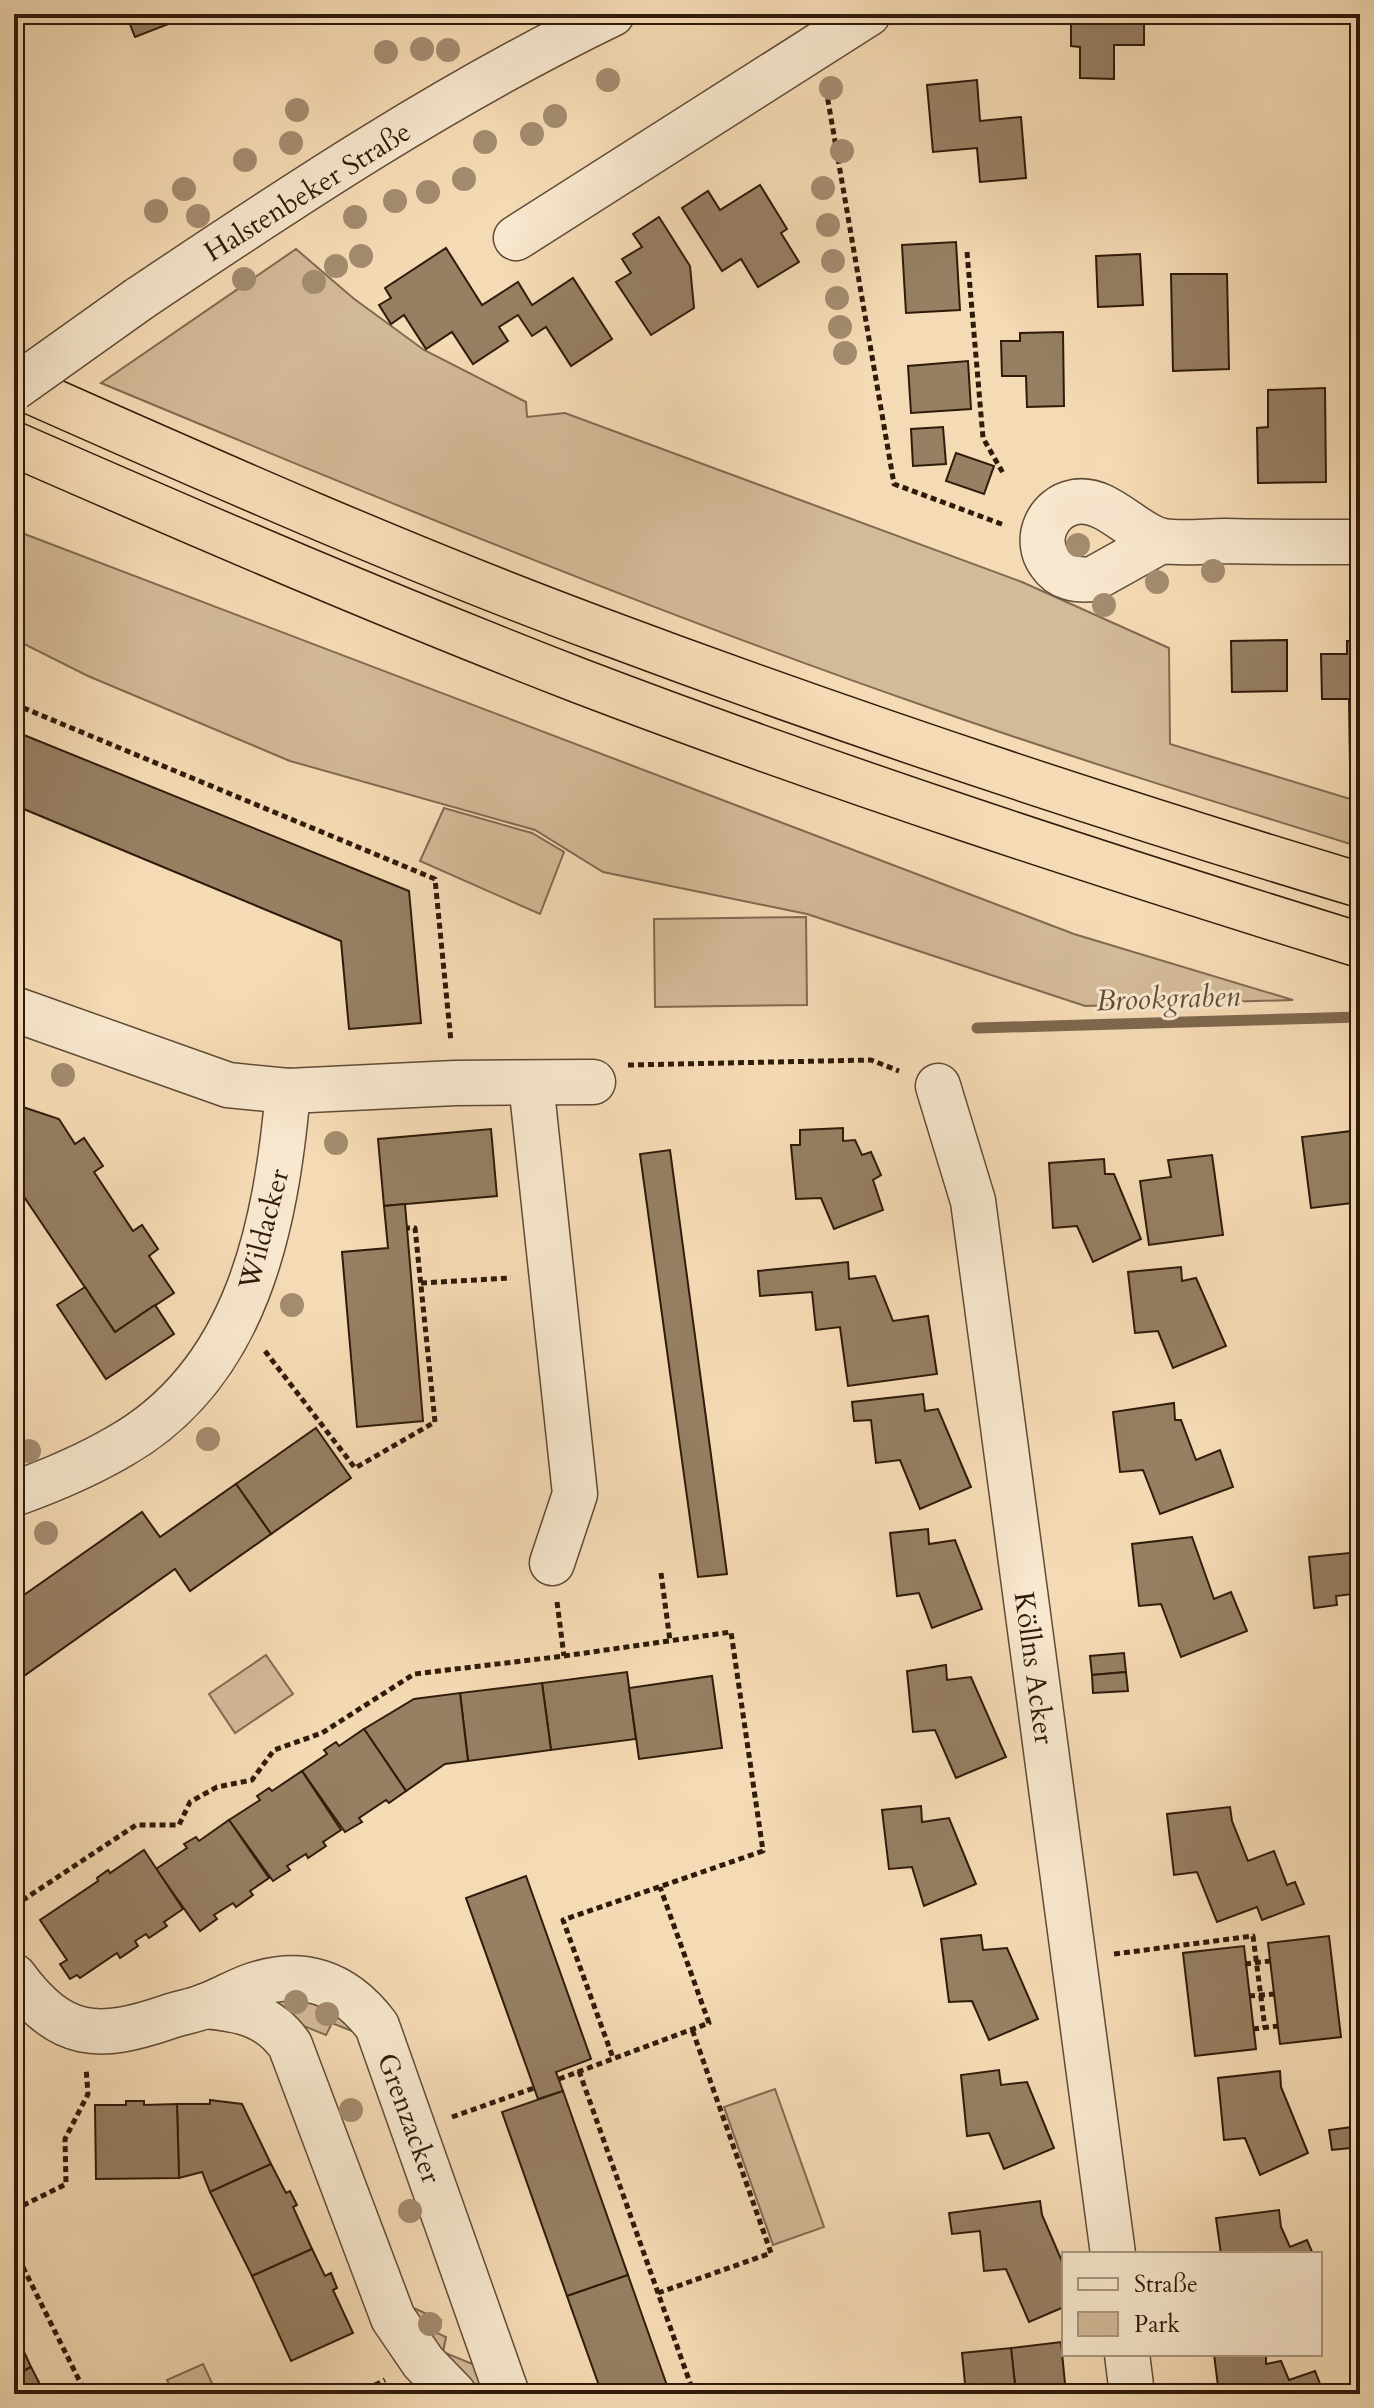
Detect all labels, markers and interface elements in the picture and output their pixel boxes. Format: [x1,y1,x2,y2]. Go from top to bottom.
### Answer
street label: Halstenbeker Straße [197,113,418,271]
water label: Brookgraben [1095,975,1241,1022]
street label: Wildacker [229,1164,299,1295]
street label: Köllns Acker [1005,1589,1064,1748]
street label: Grenzacker [368,2048,450,2190]
legend [1062,2252,1322,2356]
text: Straße [1134,2268,1198,2301]
text: Park [1134,2308,1180,2341]

